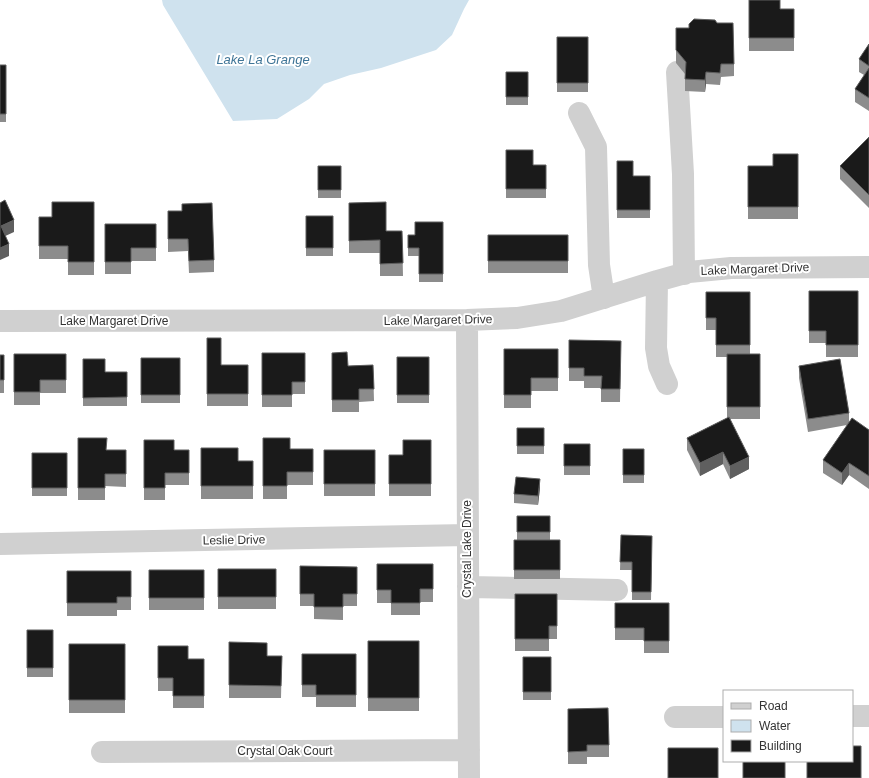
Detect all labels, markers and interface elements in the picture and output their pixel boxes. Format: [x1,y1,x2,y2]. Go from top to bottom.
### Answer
water label: Lake La Grange [216,52,310,67]
street label: Lake Margaret Drive [700,260,810,278]
street label: Lake Margaret Drive [384,312,493,328]
street label: Lake Margaret Drive [60,314,169,328]
street label: Crystal Lake Drive [460,500,474,598]
street label: Leslie Drive [203,532,266,548]
legend [723,690,853,762]
text: Road [759,699,788,713]
text: Water [759,719,791,733]
text: Building [759,739,802,753]
street label: Crystal Oak Court [237,744,333,758]

